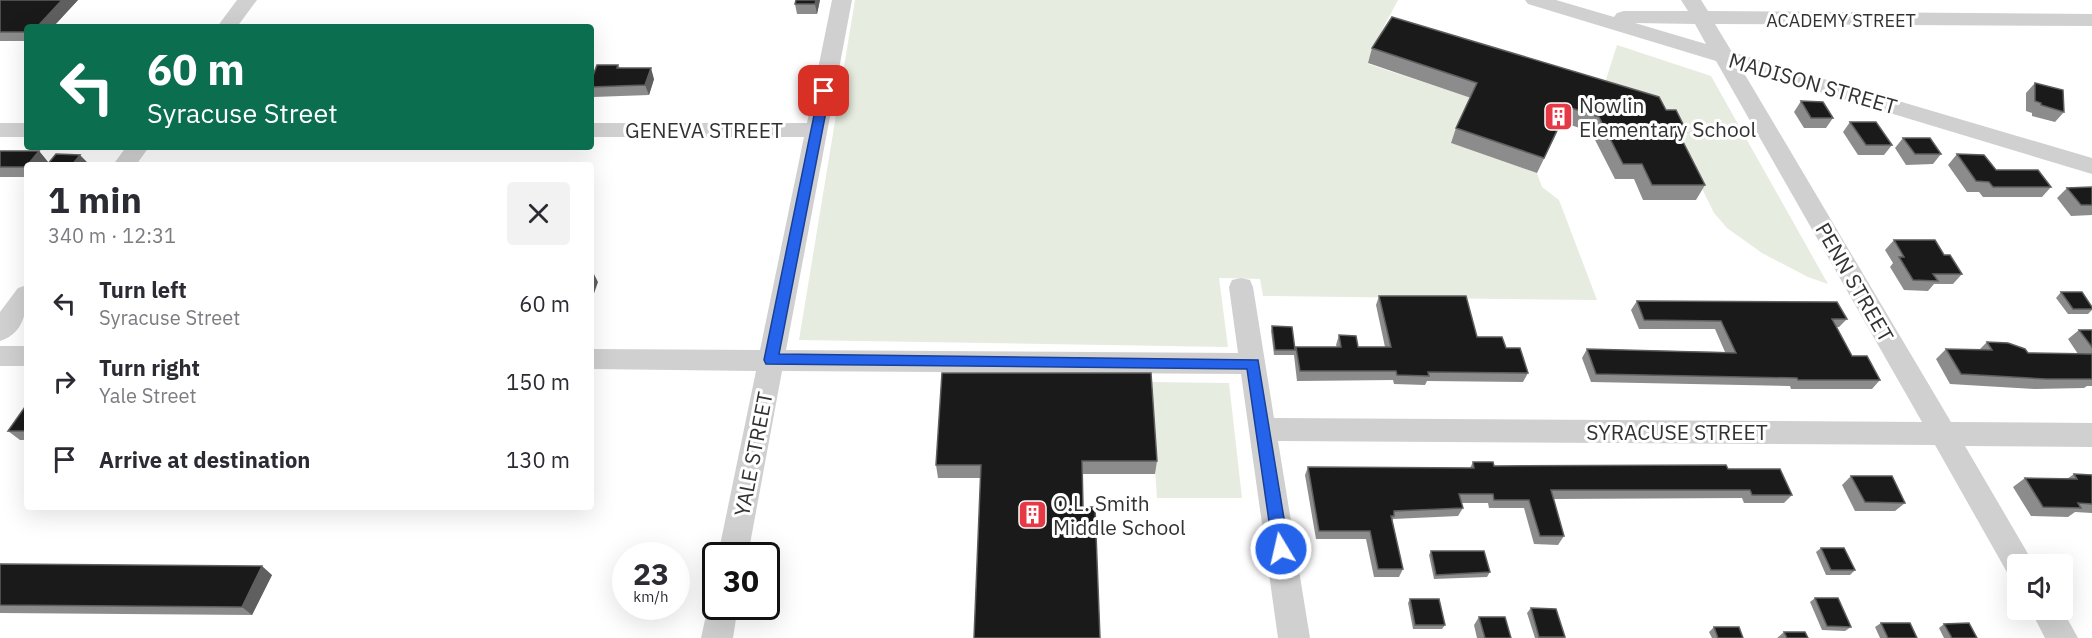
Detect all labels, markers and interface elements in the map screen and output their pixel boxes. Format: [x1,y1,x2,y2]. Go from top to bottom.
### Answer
street label: ACADEMY STREET [1766,9,1916,32]
text: 60 m [147,42,245,97]
street label: MADISON STREET [1726,46,1900,120]
icon: left [48,48,126,126]
pin [798,65,849,116]
icon: arrive [807,74,840,107]
place label: Nowlin Elementary School [1579,91,1756,143]
text: Syracuse Street [147,95,338,130]
building icon: Nowlin Elementary School [1542,101,1574,133]
street label: GENEVA STREET [625,116,783,144]
text: 1 min [48,176,142,223]
button: close [507,182,570,245]
street label: PENN STREET [1810,217,1900,347]
text: 340 m · 12:31 [48,222,176,249]
text: Turn left [99,275,187,304]
icon: left [48,287,81,320]
text: 60 m [519,289,570,318]
text: Syracuse Street [99,304,240,331]
text: Turn right [99,353,200,382]
icon: right [48,365,81,398]
text: 150 m [506,367,570,396]
text: Yale Street [99,382,197,409]
street label: YALE STREET [727,389,779,519]
street label: SYRACUSE STREET [1586,418,1768,446]
icon: arrive [48,443,81,476]
text: Arrive at destination [99,445,310,474]
text: 130 m [506,445,570,474]
place label: O.L. Smith Middle School [1053,489,1186,541]
building icon: O.L. Smith Middle School [1016,499,1048,531]
position arrow [1249,517,1313,581]
speed limit sign: 30 [702,542,780,620]
text: 23 [633,554,669,593]
map controls [2007,554,2073,620]
button: sound [2007,554,2073,620]
text: km/h [633,587,669,606]

